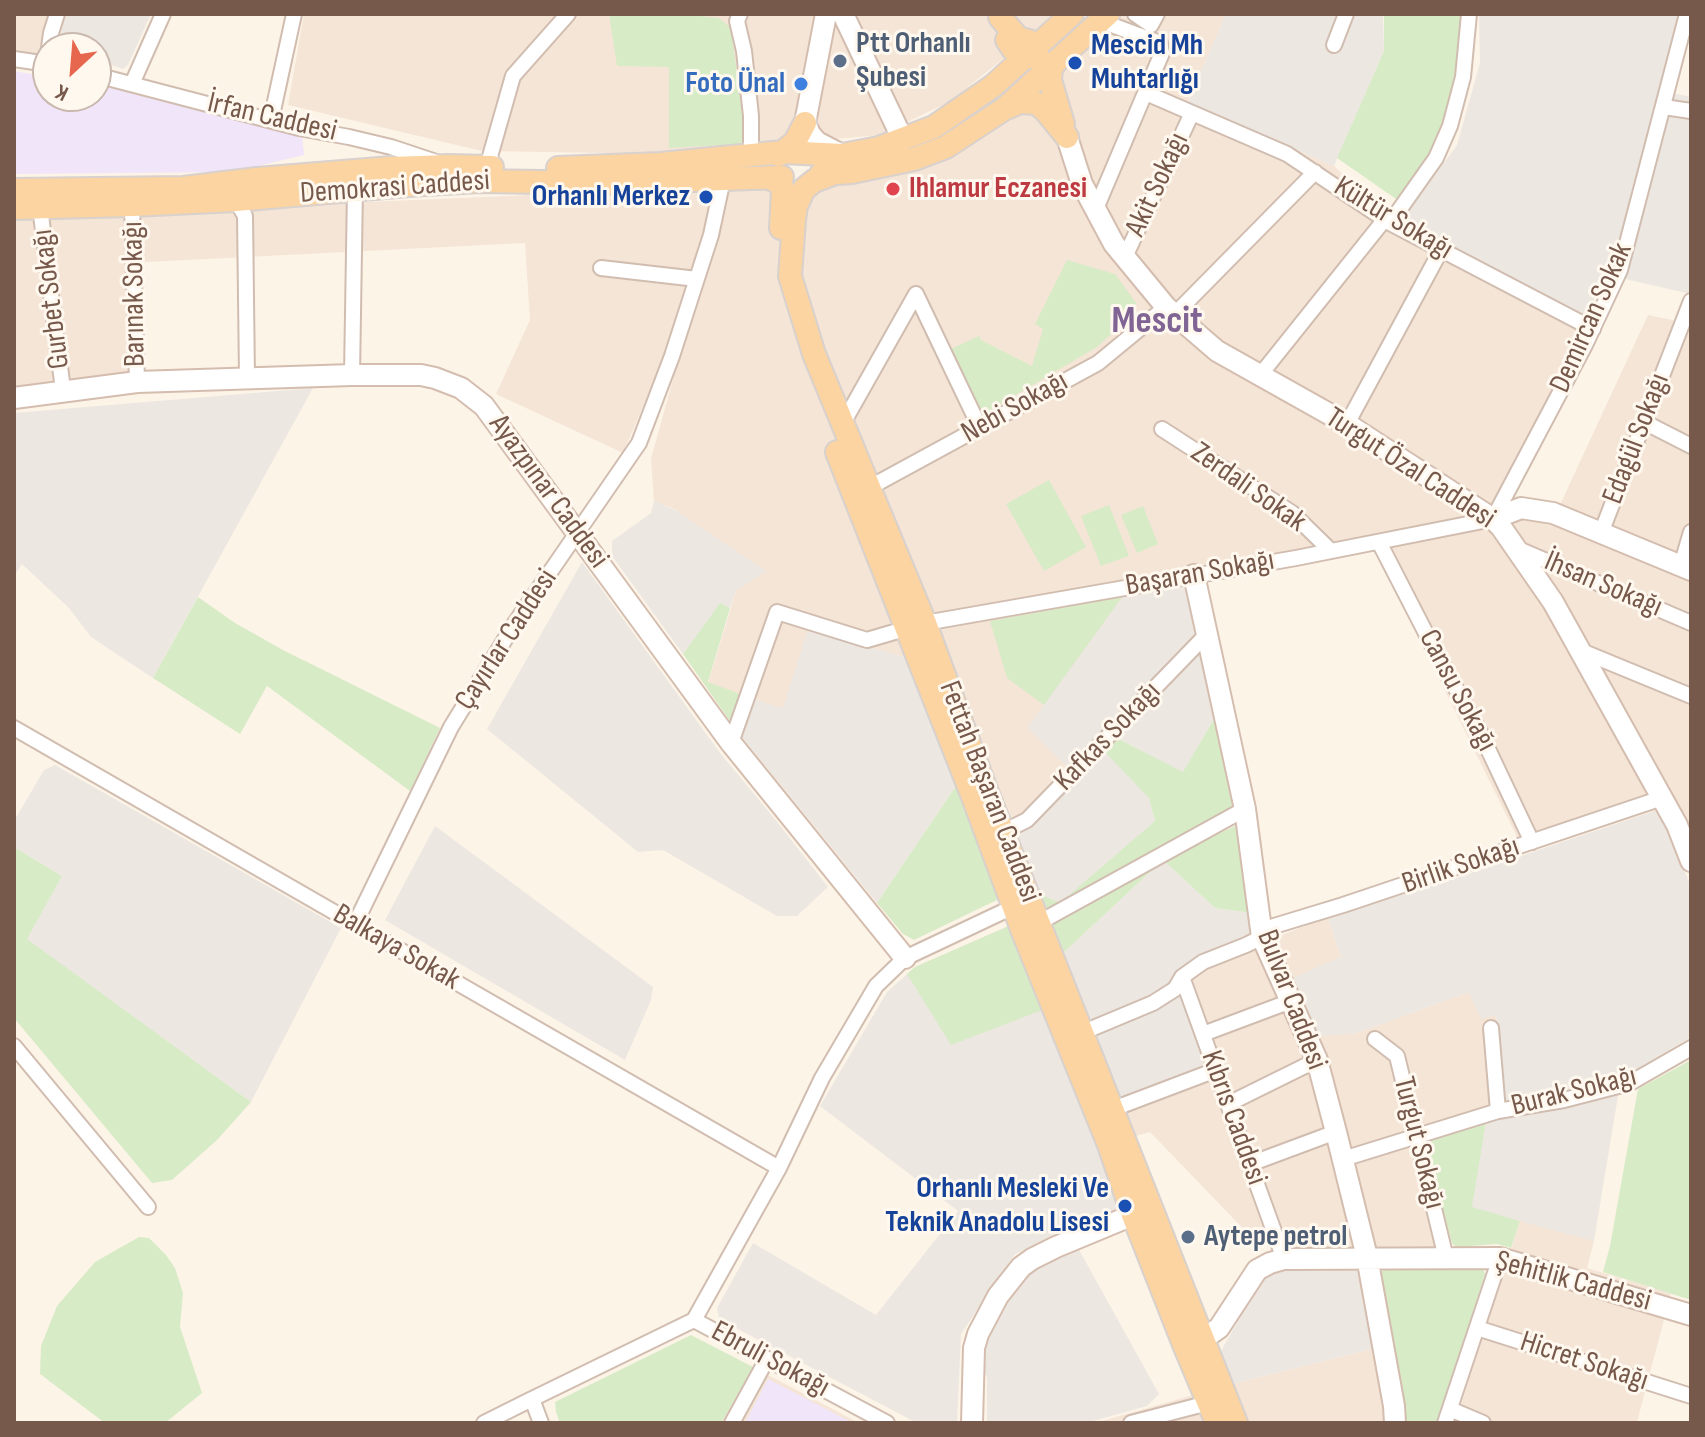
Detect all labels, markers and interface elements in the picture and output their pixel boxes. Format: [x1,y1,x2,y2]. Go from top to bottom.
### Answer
place label: Ptt Orhanlı Şubesi [856,26,971,96]
place label: Mescid Mh Muhtarlığı [1091,28,1203,98]
north arrow [32,32,112,112]
marker: Ptt Orhanlı Şubesi [831,52,849,70]
marker: Mescid Mh Muhtarlığı [1066,54,1084,72]
place label: Foto Ünal [685,66,785,102]
marker: Foto Ünal [792,75,810,93]
text: K [51,78,73,107]
street label: İrfan Caddesi [204,86,340,150]
street label: Akit Sokağı [1118,128,1198,242]
street label: Demokrasi Caddesi [299,163,491,213]
street label: Kültür Sokağı [1327,170,1459,268]
place label: Ihlamur Eczanesi [909,171,1087,207]
place label: Orhanlı Merkez [532,179,690,215]
marker: Ihlamur Eczanesi [884,180,902,198]
marker: Orhanlı Merkez [697,188,715,206]
street label: Barınak Sokağı [116,221,154,367]
street label: Gurbet Sokağı [26,227,78,371]
street label: Demircan Sokak [1543,237,1641,399]
district label: Mescit [1111,299,1203,345]
street label: Nebi Sokağı [956,364,1074,452]
street label: Edagül Sokağı [1596,369,1678,509]
street label: Turgut Özal Caddesi [1318,401,1502,537]
street label: Ayazpınar Caddesi [480,408,616,576]
street label: Zerdali Sokak [1183,435,1313,541]
street label: Başaran Sokağı [1123,543,1277,605]
street label: İhsan Sokağı [1539,544,1667,626]
street label: Çayırlar Caddesi [448,563,566,717]
street label: Cansu Sokağı [1410,624,1504,758]
street label: Kafkas Sokağı [1047,675,1169,799]
street label: Fettah Başaran Caddesi [930,676,1048,908]
street label: Birlik Sokağı [1398,829,1524,903]
street label: Balkaya Sokak [326,897,466,999]
street label: Bulvar Caddesi [1248,925,1334,1075]
street label: Kıbrıs Caddesi [1192,1046,1274,1190]
street label: Burak Sokağı [1508,1059,1640,1125]
street label: Turgut Sokağı [1384,1073,1452,1213]
place label: Orhanlı Mesleki Ve Teknik Anadolu Lisesi [885,1171,1109,1242]
marker: Orhanlı Mesleki Ve Teknik Anadolu Lisesi [1116,1197,1134,1215]
place label: Aytepe petrol [1204,1219,1347,1255]
marker: Aytepe petrol [1179,1228,1197,1246]
street label: Şehitlik Caddesi [1491,1244,1655,1320]
street label: Ebruli Sokağı [705,1314,835,1406]
street label: Hicret Sokağı [1515,1324,1653,1400]

